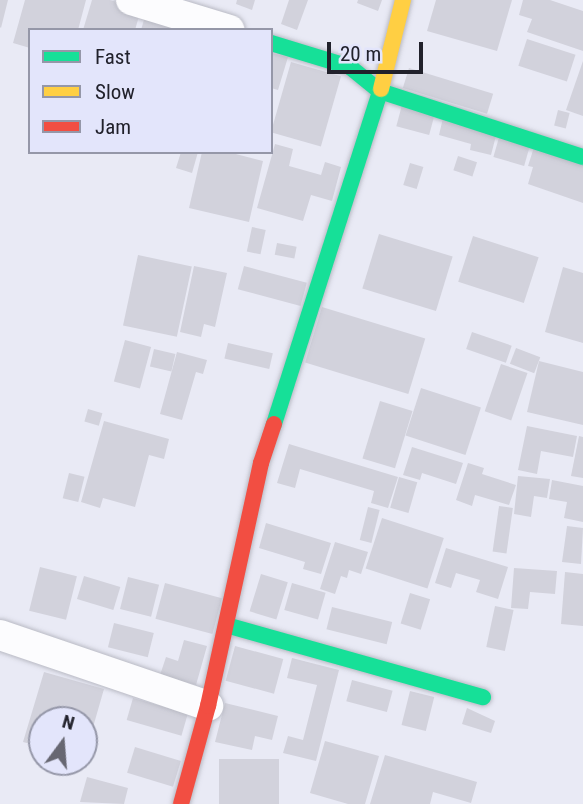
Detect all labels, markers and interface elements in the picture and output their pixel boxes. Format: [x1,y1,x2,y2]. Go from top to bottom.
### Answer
legend [28,28,273,154]
scale bar [331,28,427,72]
text: 20 m [340,42,381,66]
text: Fast [95,45,131,69]
text: Slow [95,80,135,104]
text: Jam [95,115,131,139]
north arrow [28,706,98,776]
text: N [60,710,77,735]

